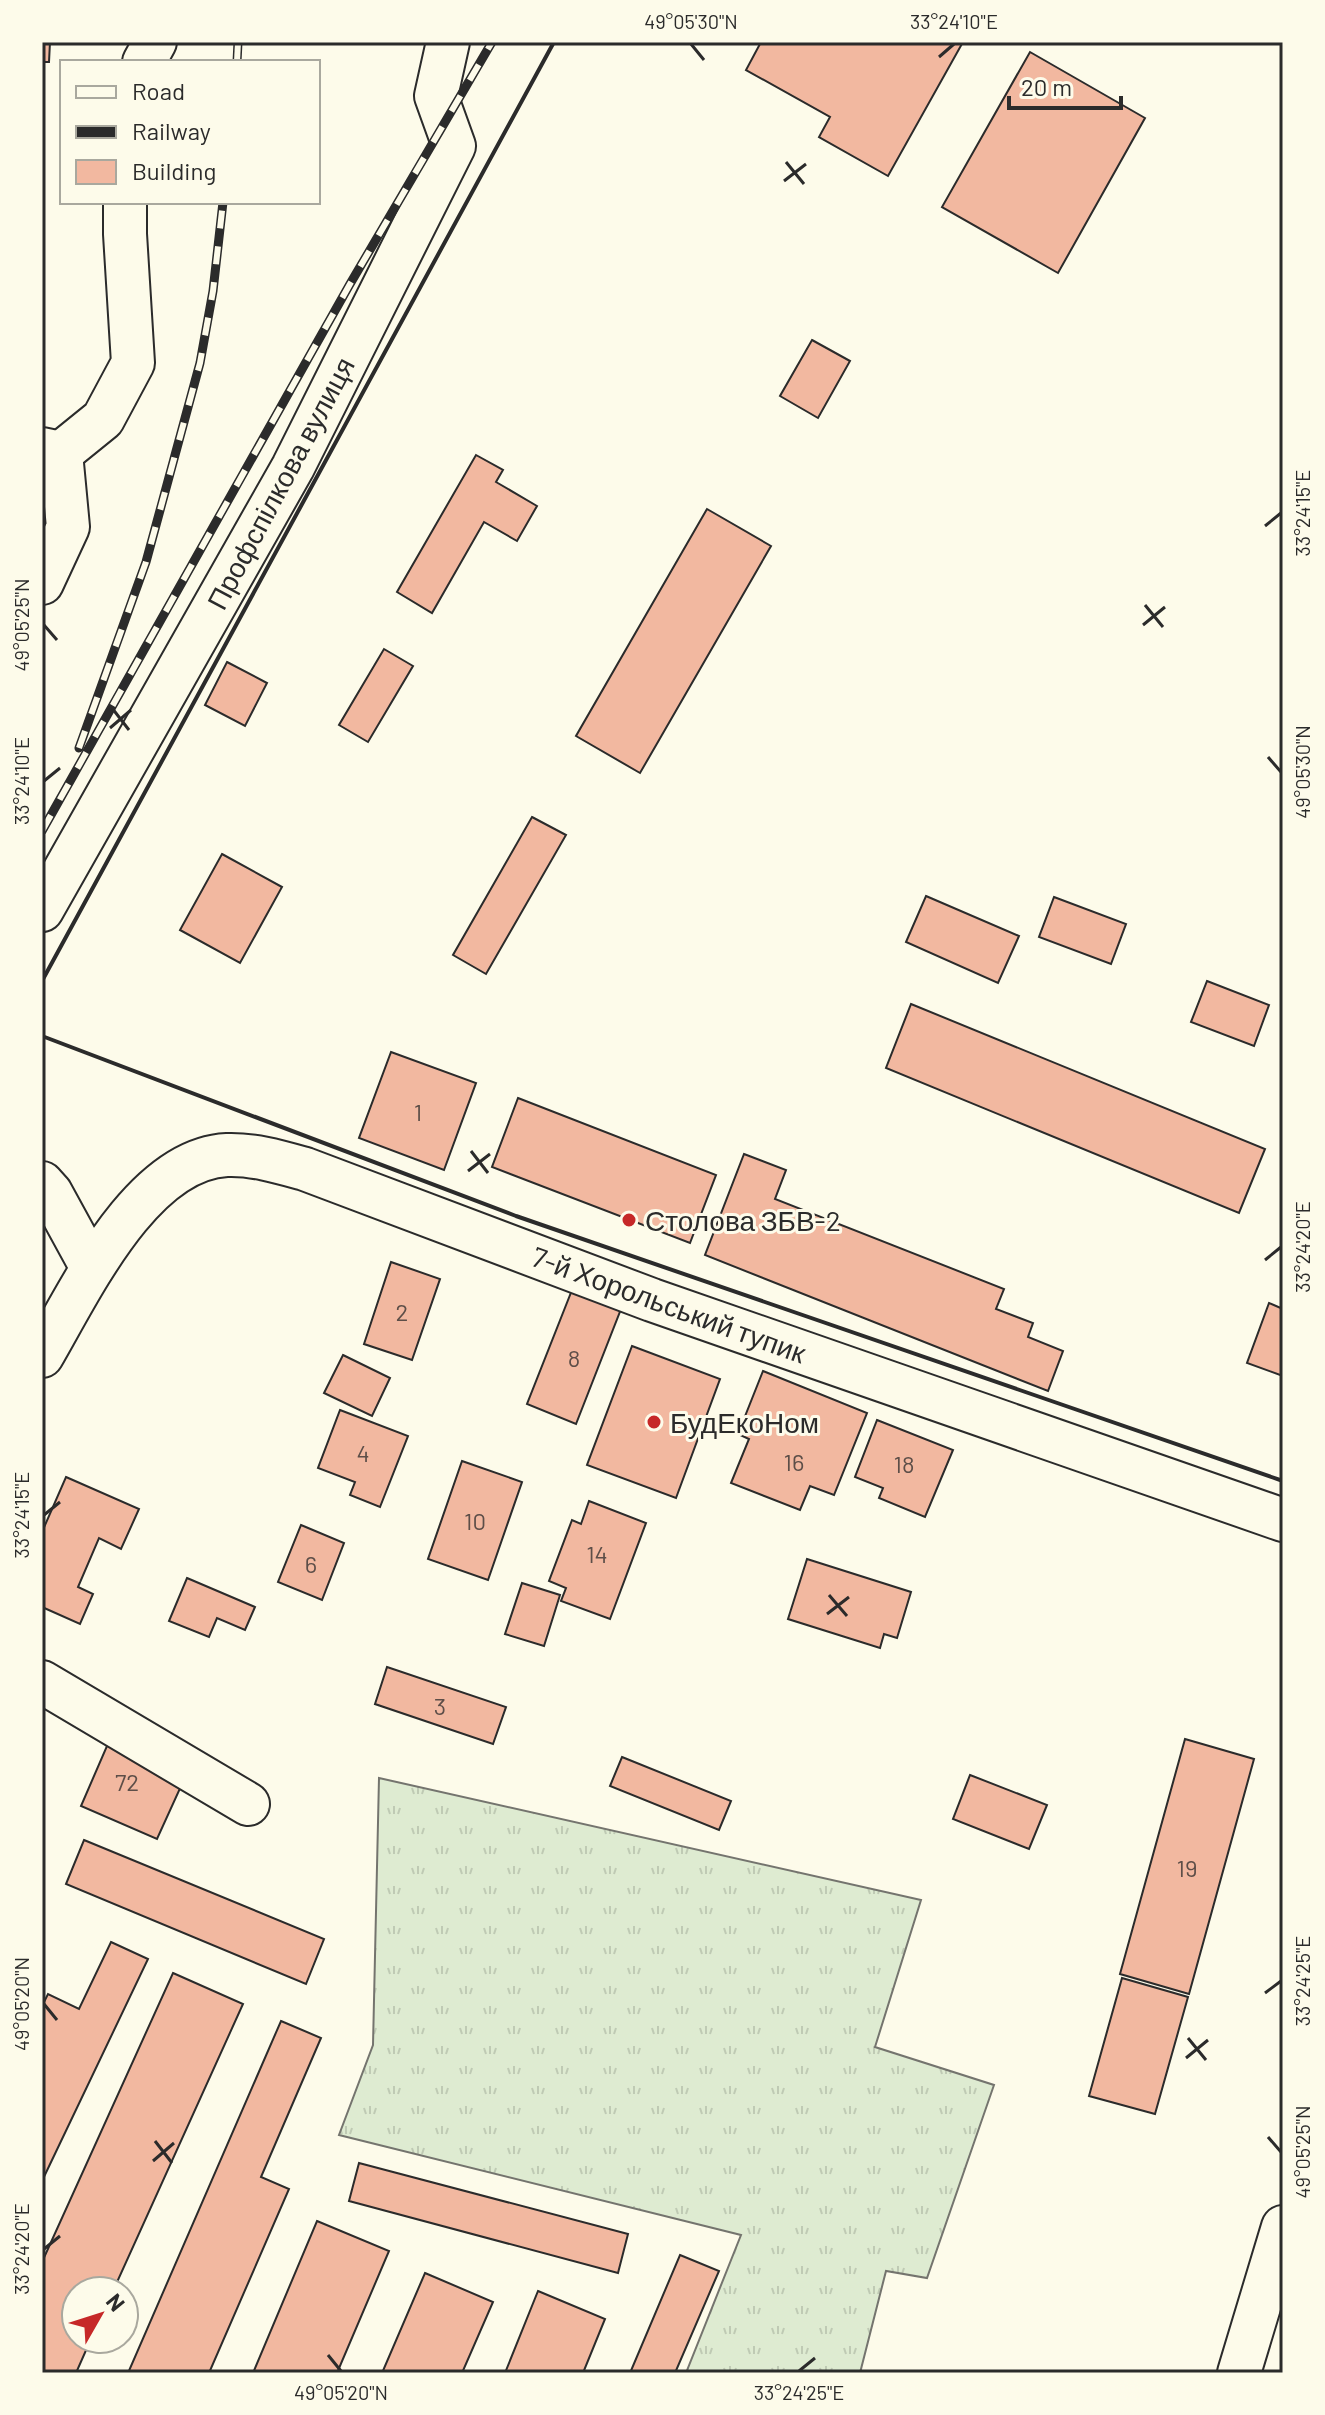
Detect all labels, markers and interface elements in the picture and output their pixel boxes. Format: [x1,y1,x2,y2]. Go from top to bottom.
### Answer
text: 49°05'30"N [644,9,738,33]
text: 33°24'10"E [910,9,998,33]
legend [60,60,320,204]
scale bar [1009,60,1121,110]
text: 20 m [1021,72,1072,101]
text: Road [132,76,185,105]
text: Railway [132,116,211,145]
text: Building [132,156,216,185]
street label: Профспілкова вулиця [199,351,361,615]
text: 33°24'15"E [1290,470,1314,556]
text: 49°05'25"N [9,578,33,672]
text: 49°05'30"N [1290,725,1314,819]
text: 33°24'10"E [9,737,33,825]
house number: 1 [414,1097,422,1126]
text: 33°24'20"E [1290,1201,1314,1293]
place label: Столова ЗБВ-2 [645,1203,841,1237]
marker: Столова ЗБВ-2 [620,1211,638,1229]
street label: 7-й Хорольський тупик [527,1239,811,1370]
house number: 2 [396,1297,408,1326]
house number: 8 [568,1343,580,1372]
place label: БудЕкоНом [670,1405,819,1439]
marker: БудЕкоНом [645,1413,663,1431]
house number: 4 [356,1438,370,1467]
house number: 16 [784,1447,804,1476]
house number: 18 [894,1449,914,1478]
text: 33°24'15"E [9,1472,33,1558]
house number: 10 [464,1506,486,1535]
house number: 14 [586,1539,608,1568]
house number: 6 [305,1549,317,1578]
house number: 3 [434,1691,446,1720]
house number: 72 [115,1767,139,1796]
house number: 19 [1177,1853,1197,1882]
text: 33°24'25"E [1290,1936,1314,2026]
text: 49°05'20"N [9,1957,33,2051]
text: 49°05'25"N [1290,2105,1314,2199]
text: 33°24'20"E [9,2203,33,2295]
north arrow [60,2275,140,2355]
text: N [102,2288,131,2316]
text: 49°05'20"N [294,2380,388,2404]
text: 33°24'25"E [754,2380,844,2404]

